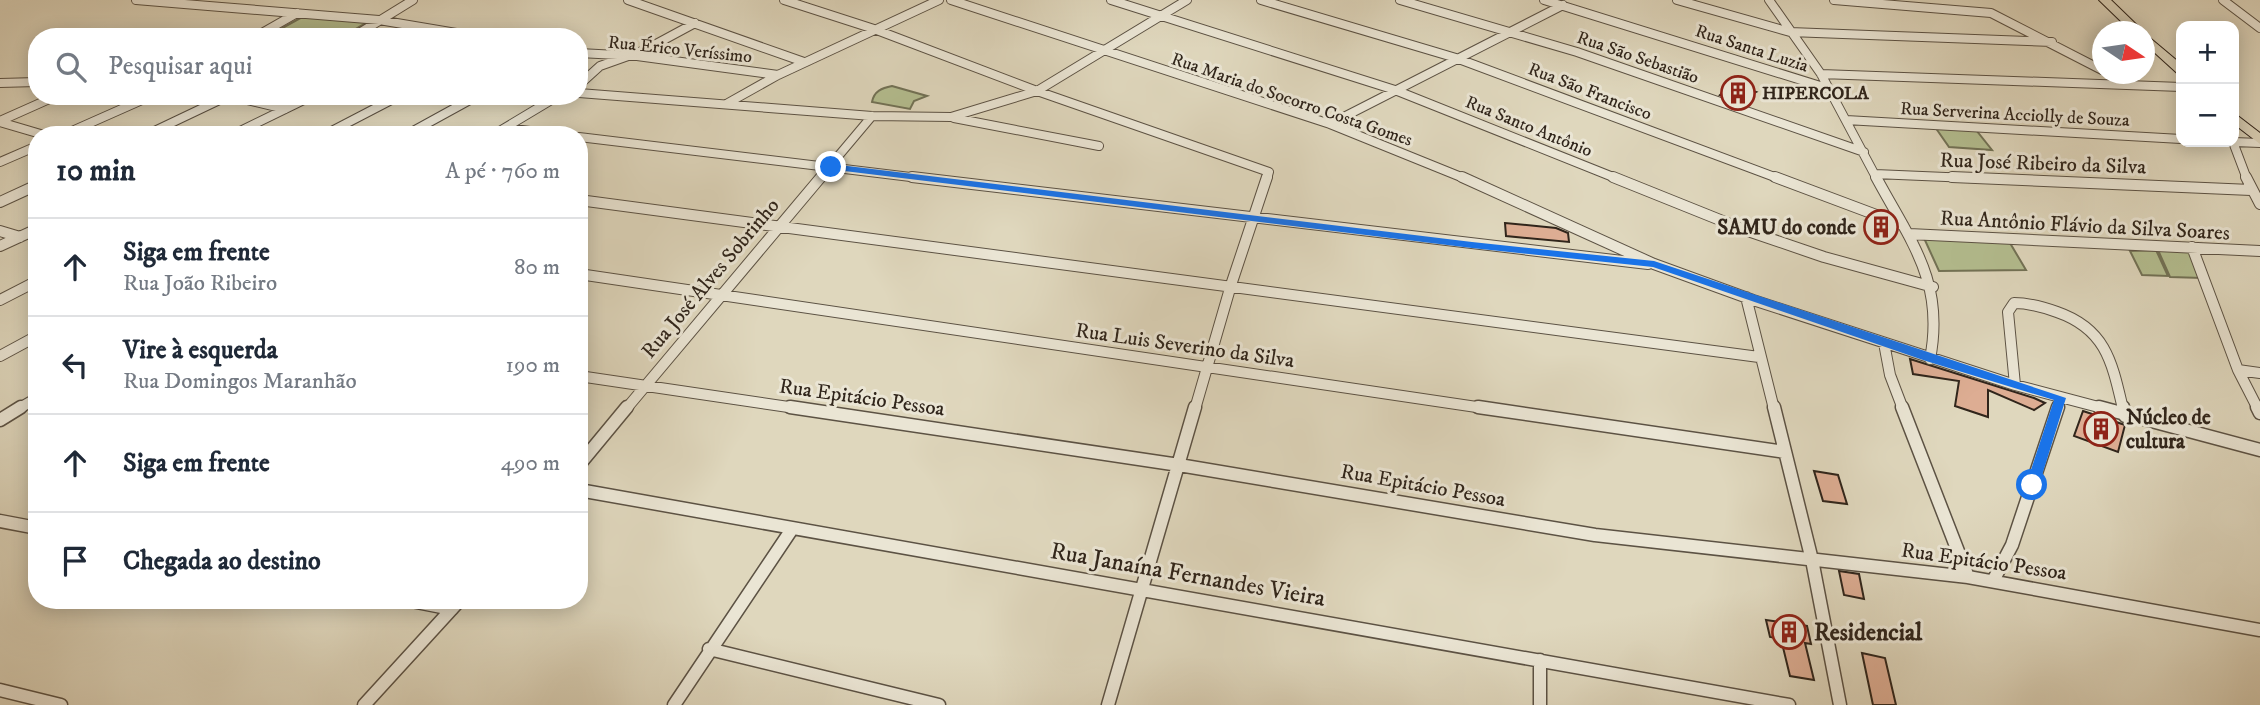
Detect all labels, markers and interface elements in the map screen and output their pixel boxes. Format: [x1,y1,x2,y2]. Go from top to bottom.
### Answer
street label: Rua Santa Luzia [1692,20,1811,78]
north arrow [2092,21,2155,84]
map controls [2176,21,2239,147]
button: + [2176,21,2239,84]
street label: Rua São Sebastião [1574,27,1702,89]
search box [28,28,588,105]
street label: Rua Érico Veríssimo [607,31,753,69]
icon: search [52,48,90,86]
street label: Rua Maria do Socorro Costa Gomes [1168,48,1415,152]
text: Pesquisar aqui [108,50,252,83]
street label: Rua São Francisco [1525,58,1655,126]
building icon: HIPERCOLA [1719,74,1757,112]
place label: HIPERCOLA [1762,83,1869,105]
button: − [2176,84,2239,147]
street label: Rua Santo Antônio [1462,91,1596,163]
street label: Rua Serverina Acciolly de Souza [1900,98,2130,132]
street label: Rua José Ribeiro da Silva [1939,147,2147,181]
route end [815,151,846,182]
text: 10 min [56,153,135,190]
text: A pé · 760 m [445,157,560,186]
street label: Rua José Alves Sobrinho [636,193,785,364]
street label: Rua Antônio Flávio da Silva Soares [1939,205,2230,247]
building icon: SAMU do conde [1862,208,1900,246]
place label: SAMU do conde [1717,215,1856,241]
text: Siga em frente [123,236,270,269]
icon: ahead [56,248,94,286]
text: 80 m [514,253,560,282]
text: Rua João Ribeiro [123,269,277,298]
street label: Rua Luis Severino da Silva [1074,318,1296,374]
text: Vire à esquerda [123,334,278,367]
icon: left [56,346,94,384]
text: 190 m [506,351,560,380]
text: Rua Domingos Maranhão [123,367,357,396]
street label: Rua Epitácio Pessoa [777,374,946,422]
place label: Núcleo de cultura [2126,405,2211,455]
building icon: Núcleo de cultura [2082,410,2120,448]
icon: ahead [56,444,94,482]
text: Siga em frente [123,447,270,480]
text: 490 m [501,449,560,478]
street label: Rua Epitácio Pessoa [1338,459,1507,513]
route start [2016,469,2047,500]
street label: Rua Janaína Fernandes Vieira [1048,536,1328,614]
street label: Rua Epitácio Pessoa [1899,538,2068,586]
icon: arrive [56,542,94,580]
text: Chegada ao destino [123,545,321,578]
building icon: Residencial [1770,613,1808,651]
place label: Residencial [1814,618,1923,648]

